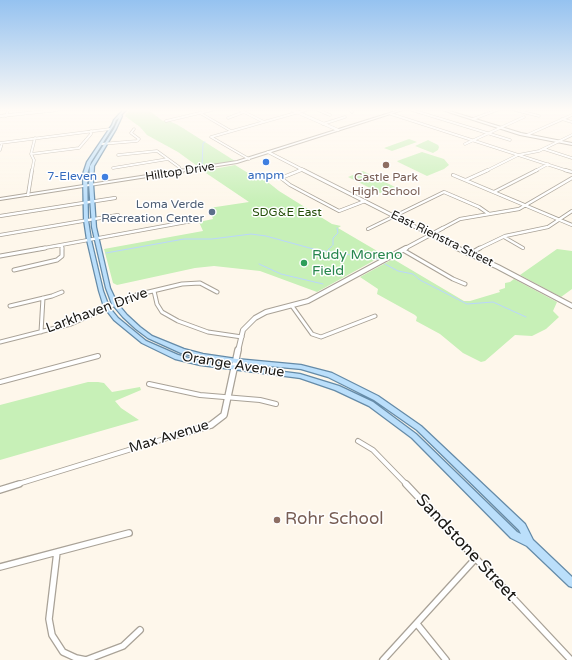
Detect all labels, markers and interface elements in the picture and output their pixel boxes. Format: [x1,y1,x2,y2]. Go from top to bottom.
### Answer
marker: ampm [261,157,271,167]
street label: Hilltop Drive [144,159,216,185]
marker: Castle Park High School [381,160,391,170]
place label: ampm [248,169,284,183]
place label: 7-Eleven [47,170,97,184]
place label: Castle Park High School [352,171,420,199]
marker: 7-Eleven [100,172,110,182]
place label: Loma Verde Recreation Center [101,198,204,226]
park label: SDG&E East [252,206,322,220]
marker: Loma Verde Recreation Center [207,207,217,217]
street label: East Rienstra Street [388,208,496,270]
place label: Rudy Moreno Field [312,247,402,280]
marker: Rudy Moreno Field [299,258,309,268]
street label: Larkhaven Drive [44,285,150,337]
street label: Orange Avenue [181,349,285,381]
street label: Max Avenue [127,417,211,457]
street label: Sandstone Street [411,490,521,606]
place label: Rohr School [285,510,384,530]
marker: Rohr School [272,515,282,525]

